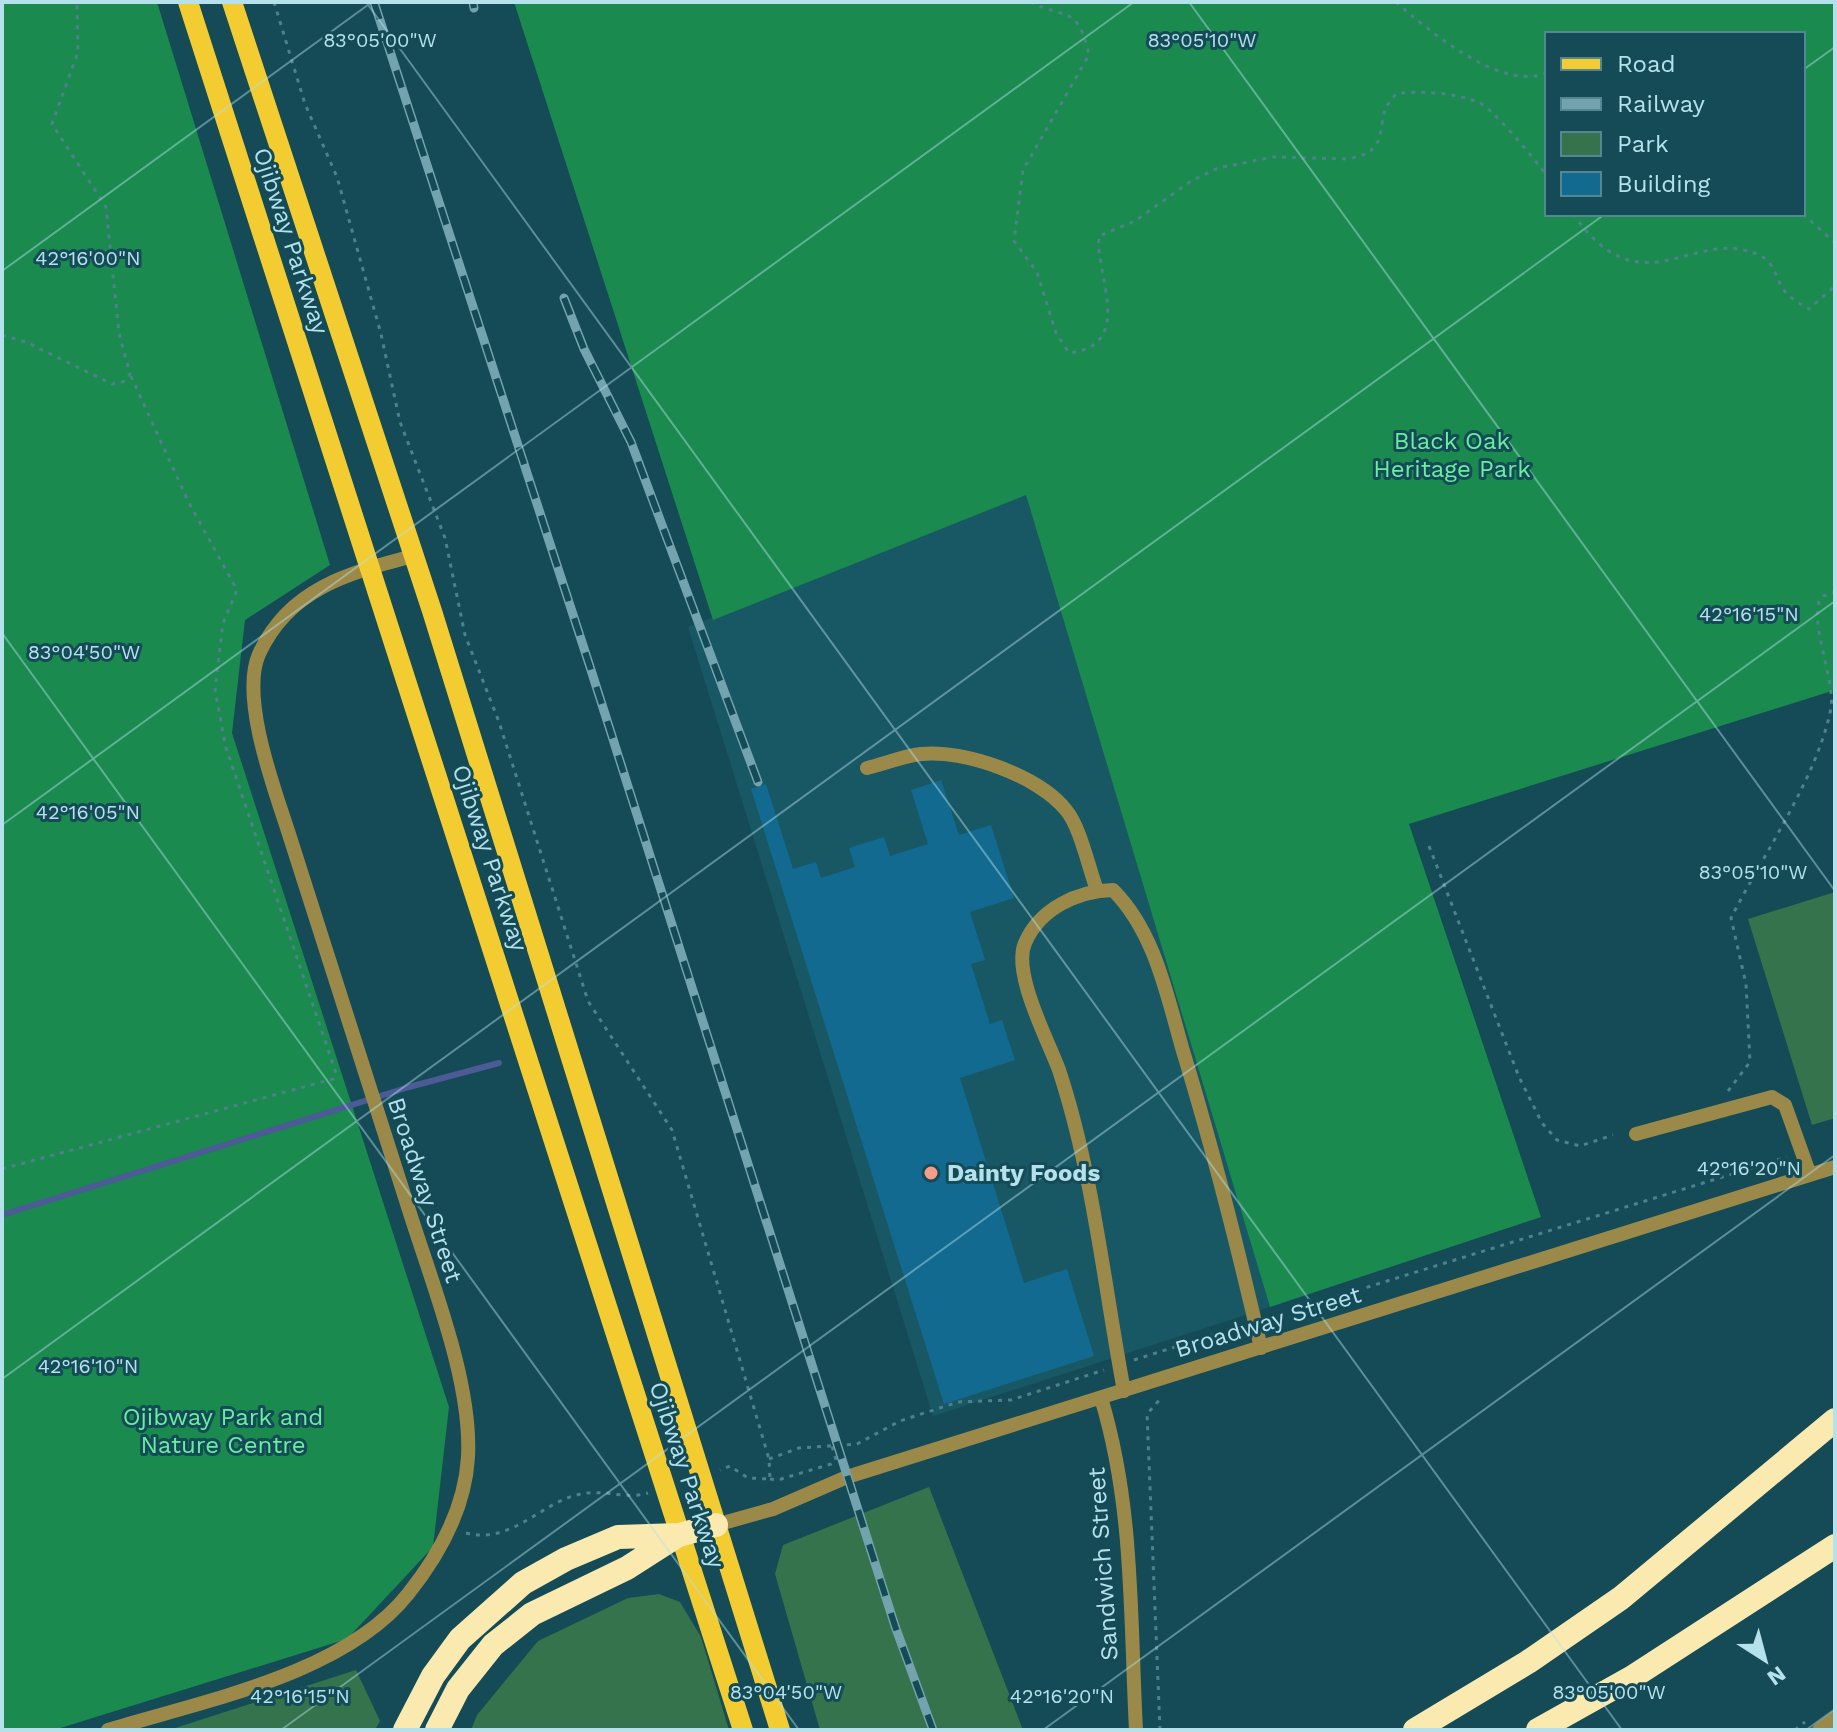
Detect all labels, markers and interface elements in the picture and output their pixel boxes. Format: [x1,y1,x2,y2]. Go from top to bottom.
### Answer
text: 83°05'00"W [323,28,437,52]
text: 83°05'10"W [1147,28,1257,52]
legend [1545,32,1805,216]
text: Road [1617,50,1676,78]
text: Railway [1617,90,1706,118]
text: Park [1617,130,1669,158]
street label: Ojibway Parkway [248,144,335,338]
text: Building [1617,170,1710,198]
text: 42°16'00"N [35,246,141,270]
park label: Black Oak Heritage Park [1373,427,1531,483]
text: 42°16'15"N [1699,602,1799,626]
text: 83°04'50"W [28,640,140,664]
street label: Ojibway Parkway [447,761,534,955]
text: 42°16'05"N [36,800,140,824]
text: 83°05'10"W [1698,860,1808,884]
street label: Broadway Street [382,1094,468,1286]
text: 42°16'20"N [1697,1156,1801,1180]
place label: Dainty Foods [947,1159,1100,1187]
marker: Dainty Foods [922,1164,940,1182]
street label: Broadway Street [1172,1280,1364,1364]
text: 42°16'10"N [38,1354,138,1378]
street label: Ojibway Parkway [644,1378,731,1572]
park label: Ojibway Park and Nature Centre [123,1403,323,1459]
street label: Sandwich Street [1082,1466,1124,1662]
north arrow [1725,1620,1805,1700]
text: N [1763,1661,1790,1691]
text: 83°04'50"W [730,1680,842,1704]
text: 83°05'00"W [1552,1680,1666,1704]
text: 42°16'15"N [250,1684,350,1708]
text: 42°16'20"N [1010,1684,1114,1708]

